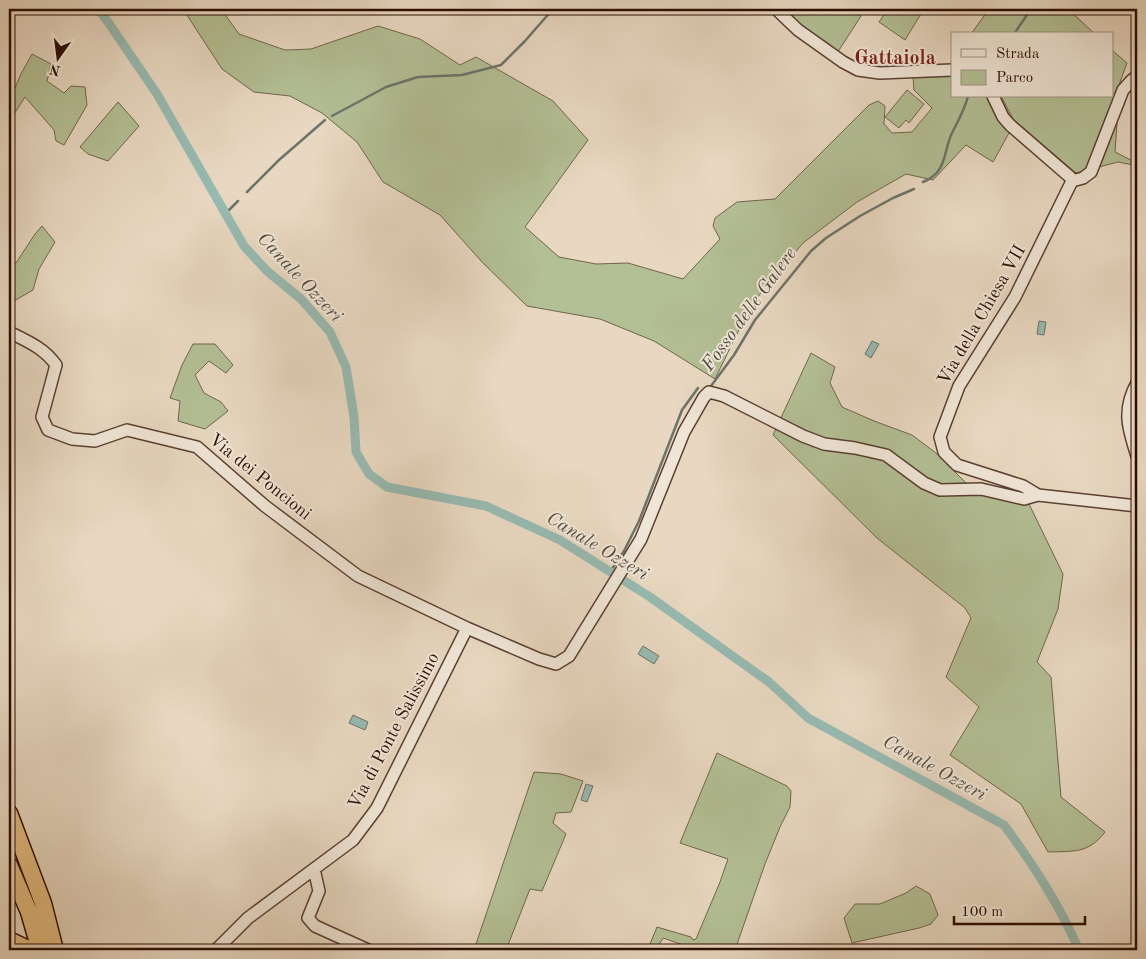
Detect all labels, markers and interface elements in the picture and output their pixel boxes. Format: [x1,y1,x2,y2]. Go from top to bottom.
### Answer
north arrow [32,32,82,82]
legend [951,32,1114,98]
text: Strada [996,47,1040,62]
district label: Gattaiola [854,49,936,69]
text: N [48,61,62,78]
text: Parco [996,71,1033,86]
water label: Canale Ozzeri [253,229,346,327]
street label: Via della Chiesa VII [935,242,1029,388]
water label: Fosso delle Galere [698,245,801,376]
street label: Via dei Poncioni [206,430,315,524]
water label: Canale Ozzeri [543,509,652,585]
street label: Via di Ponte Salissimo [345,650,443,812]
water label: Canale Ozzeri [879,733,990,806]
scale bar [954,894,1085,926]
text: 100 m [961,905,1003,920]

